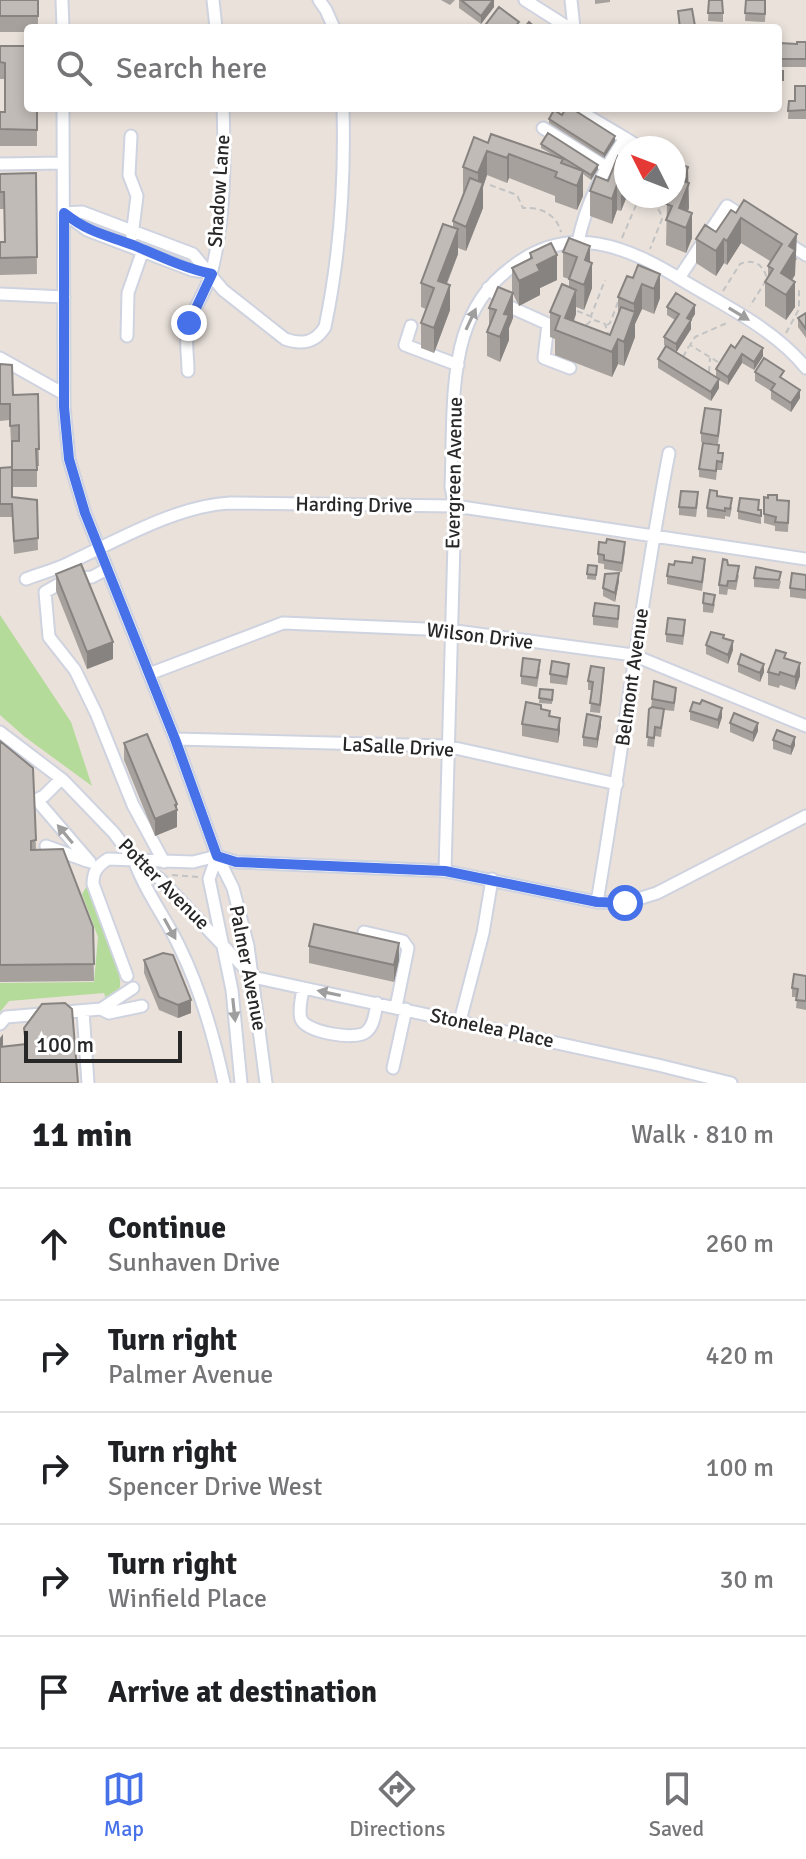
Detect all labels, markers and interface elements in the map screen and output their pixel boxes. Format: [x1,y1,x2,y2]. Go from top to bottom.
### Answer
search box [24,24,782,112]
icon: search [52,46,96,90]
text: Search here [116,50,267,87]
street label: Shadow Lane [203,134,235,248]
north arrow [614,136,686,208]
route end [171,305,207,341]
one-way arrow [465,307,478,331]
one-way arrow [728,307,750,321]
street label: Evergreen Avenue [440,397,468,549]
street label: Harding Drive [295,491,413,519]
street label: Belmont Avenue [610,606,654,748]
street label: Wilson Drive [425,617,535,655]
street label: LaSalle Drive [341,732,455,762]
one-way arrow [57,824,74,844]
street label: Potter Avenue [113,833,215,935]
route start [607,885,643,921]
street label: Palmer Avenue [224,903,272,1033]
one-way arrow [163,917,177,940]
one-way arrow [317,986,342,999]
one-way arrow [227,998,240,1023]
street label: Stonelea Place [428,1003,556,1053]
scale bar [24,1027,182,1063]
text: 100 m [36,1031,94,1058]
text: 11 min [32,1114,132,1156]
text: Walk · 810 m [631,1119,774,1151]
text: Continue [108,1210,226,1247]
icon: ahead [32,1222,76,1266]
text: 260 m [705,1228,774,1260]
text: Sunhaven Drive [108,1247,280,1279]
text: Turn right [108,1322,237,1359]
icon: right [32,1334,76,1378]
text: 420 m [705,1340,774,1372]
text: Palmer Avenue [108,1359,273,1391]
text: Turn right [108,1434,237,1471]
icon: right [32,1446,76,1490]
text: 100 m [705,1452,774,1484]
text: Spencer Drive West [108,1471,322,1503]
text: Turn right [108,1546,237,1583]
icon: right [32,1558,76,1602]
text: 30 m [719,1564,774,1596]
text: Winfield Place [108,1583,267,1615]
icon: arrive [32,1670,76,1714]
text: Arrive at destination [108,1674,377,1711]
tab: Map [102,1767,146,1842]
tab: Directions [349,1767,445,1842]
tab: Saved [649,1767,704,1842]

